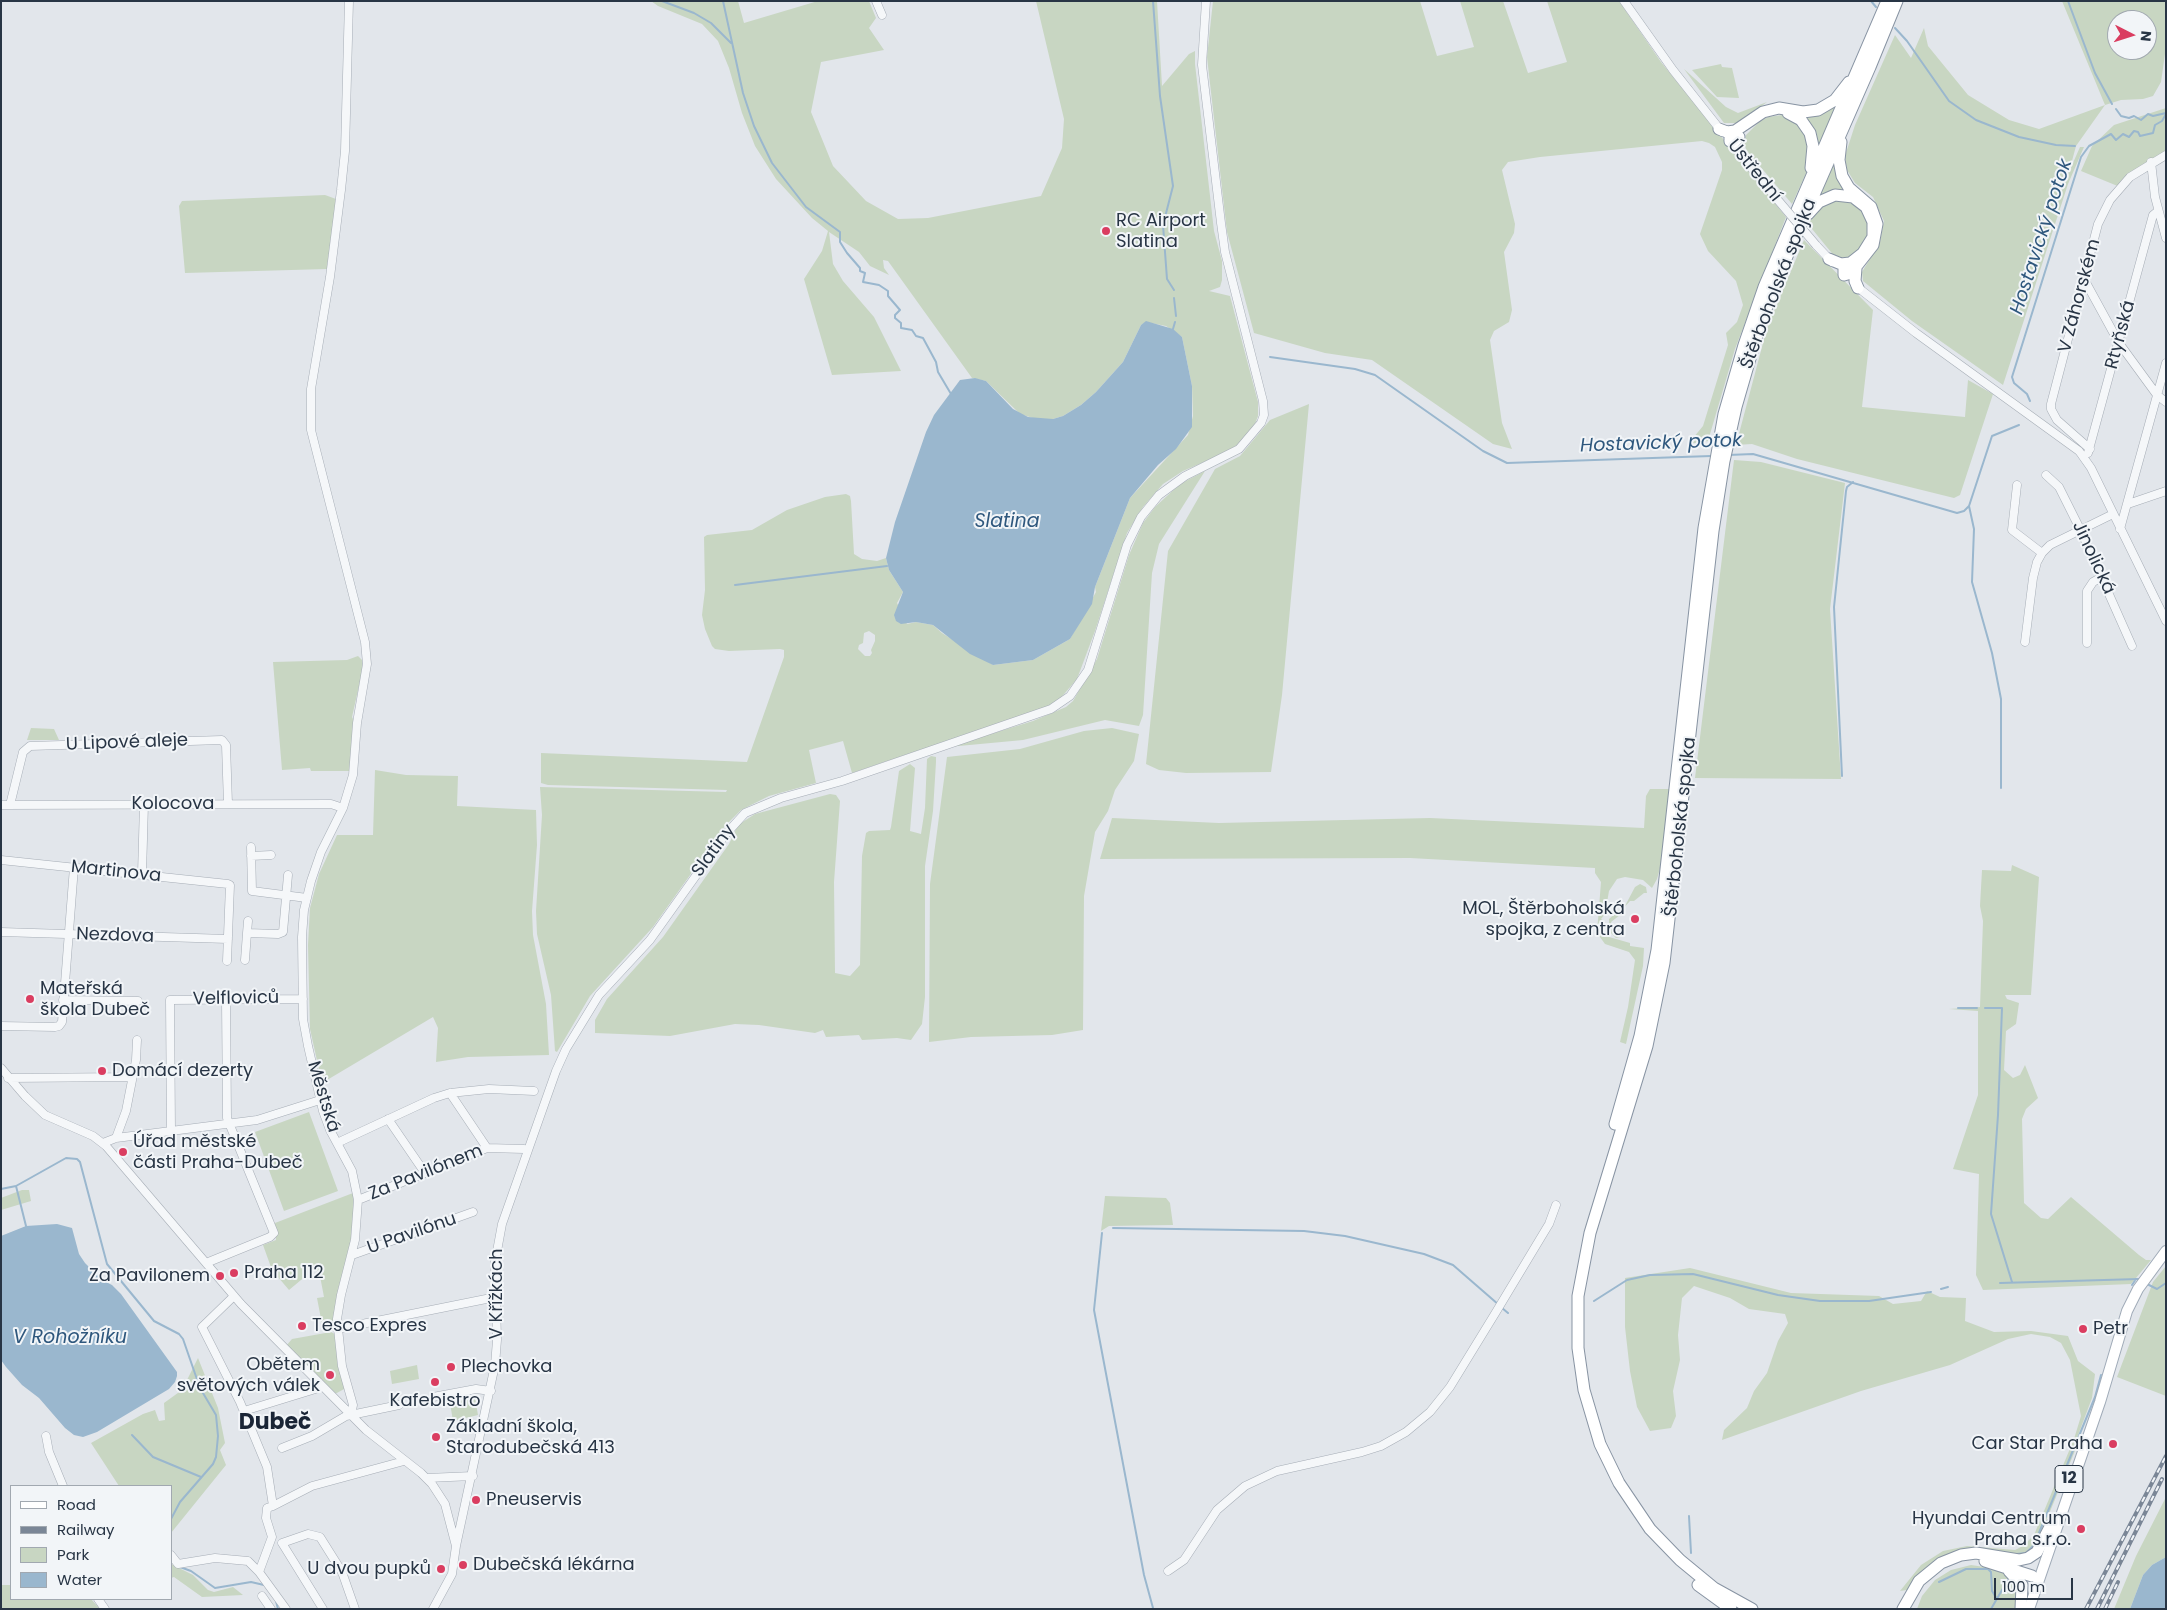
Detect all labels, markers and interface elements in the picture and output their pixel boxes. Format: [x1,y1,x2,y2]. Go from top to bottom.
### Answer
north arrow [2107,10,2157,60]
text: N [2136,30,2156,42]
street label: Ústřední [1722,135,1786,207]
water label: Hostavický potok [2006,157,2078,317]
street label: Štěrboholská spojka [1737,196,1821,372]
place label: RC Airport Slatina [1116,210,1206,252]
marker: RC Airport Slatina [1100,225,1112,237]
street label: V Záhorském [2054,237,2106,355]
street label: Rtyňská [2102,298,2140,372]
water label: Hostavický potok [1580,430,1742,458]
water label: Slatina [974,511,1040,533]
street label: Jinolická [2067,518,2119,598]
street label: U Lipové aleje [66,730,188,756]
street label: Štěrboholská spojka [1661,736,1701,918]
street label: Kolocova [132,793,214,815]
street label: Slatiny [688,820,740,882]
street label: Martinova [70,857,162,887]
place label: MOL, Štěrboholská spojka, z centra [1462,898,1625,941]
marker: MOL, Štěrboholská spojka, z centra [1629,913,1641,925]
street label: Nezdova [76,924,154,948]
place label: Mateřská škola Dubeč [40,978,150,1021]
street label: Velfloviců [193,987,279,1011]
marker: Mateřská škola Dubeč [24,993,36,1005]
street label: Městská [302,1059,344,1135]
place label: Domácí dezerty [112,1060,253,1082]
marker: Domácí dezerty [96,1065,108,1077]
place label: Úřad městské části Praha-Dubeč [133,1131,303,1174]
street label: Za Pavilónem [366,1140,486,1206]
marker: Úřad městské části Praha-Dubeč [117,1146,129,1158]
street label: U Pavilónu [364,1209,460,1259]
street label: V Křížkách [486,1249,508,1339]
place label: Praha 112 [244,1262,324,1284]
place label: Za Pavilonem [89,1265,210,1287]
marker: Praha 112 [228,1267,240,1279]
marker: Za Pavilonem [214,1270,226,1282]
place label: Tesco Expres [312,1315,427,1337]
place label: Petr [2093,1318,2128,1340]
marker: Tesco Expres [296,1320,308,1332]
marker: Petr [2077,1323,2089,1335]
water label: V Rohožníku [13,1327,127,1349]
place label: Obětem světových válek [177,1354,320,1396]
place label: Plechovka [461,1356,553,1378]
marker: Plechovka [445,1361,457,1373]
marker: Obětem světových válek [324,1369,336,1381]
marker: Kafebistro [429,1376,441,1388]
place label: Kafebistro [390,1390,480,1412]
district label: Dubeč [239,1410,311,1436]
place label: Základní škola, Starodubečská 413 [446,1416,615,1458]
marker: Základní škola, Starodubečská 413 [430,1431,442,1443]
place label: Car Star Praha [1972,1433,2103,1455]
marker: Car Star Praha [2107,1438,2119,1450]
road number: 12 [2055,1466,2083,1492]
legend [10,1485,172,1600]
place label: Pneuservis [486,1489,582,1511]
text: Road [57,1494,96,1515]
marker: Pneuservis [470,1494,482,1506]
place label: Hyundai Centrum Praha s.r.o. [1912,1508,2071,1550]
text: Railway [57,1519,115,1540]
marker: Hyundai Centrum Praha s.r.o. [2075,1523,2087,1535]
text: Park [57,1544,89,1565]
place label: Dubečská lékárna [473,1554,635,1576]
place label: U dvou pupků [307,1558,431,1580]
marker: Dubečská lékárna [457,1559,469,1571]
marker: U dvou pupků [435,1563,447,1575]
scale bar [1997,1568,2076,1600]
text: Water [57,1569,102,1590]
text: 100 m [2002,1576,2045,1597]

